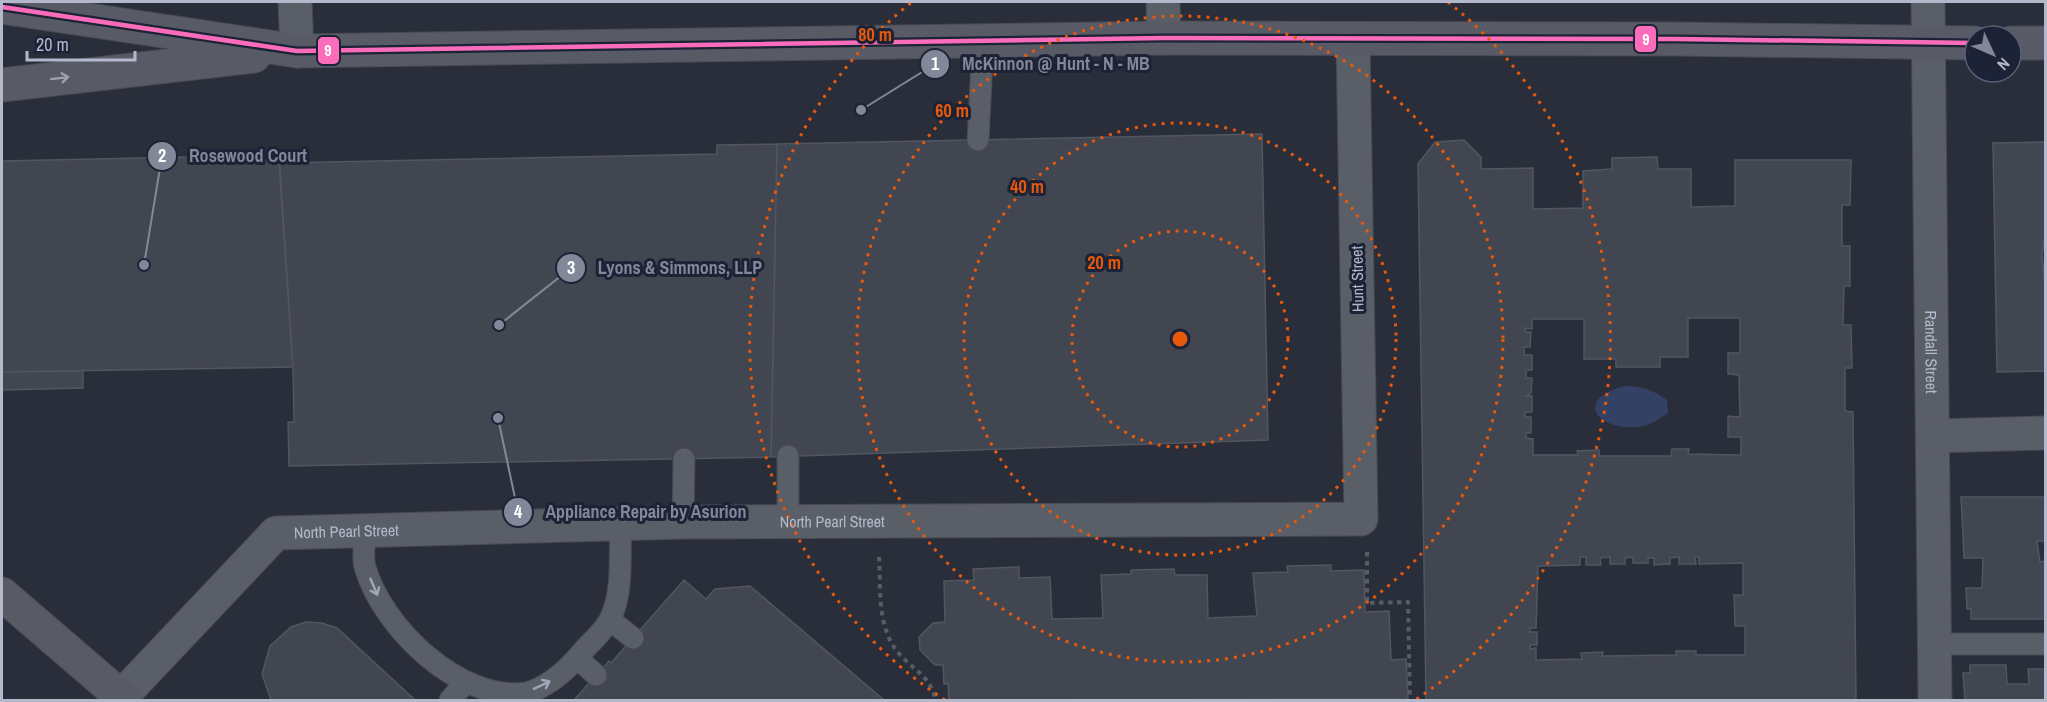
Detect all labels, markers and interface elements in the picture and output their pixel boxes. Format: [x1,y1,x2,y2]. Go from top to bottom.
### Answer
text: 80 m [858,22,892,47]
scale bar [27,24,135,62]
north arrow [1963,24,2023,84]
line badge: 9 [1634,25,1657,53]
text: 9 [1642,28,1650,50]
text: 20 m [36,32,69,57]
line badge: 9 [317,36,340,65]
text: 9 [324,39,332,61]
callout: McKinnon @ Hunt - N - MB [920,46,1161,82]
text: 1 [931,51,940,76]
text: McKinnon @ Hunt - N - MB [962,51,1150,76]
text: N [1993,53,2015,75]
one-way arrow [49,72,69,83]
text: 60 m [935,98,969,123]
callout: Rosewood Court [147,138,319,174]
text: 2 [158,143,166,168]
text: Rosewood Court [189,143,307,168]
text: 40 m [1010,174,1044,199]
street label: Hunt Street [1345,245,1369,312]
callout: Lyons & Simmons, LLP [556,250,774,286]
text: 20 m [1087,250,1121,275]
text: 3 [567,255,575,280]
text: Lyons & Simmons, LLP [598,255,762,280]
street label: Randall Street [1920,310,1943,394]
centre of rings [1170,329,1190,349]
callout: Appliance Repair by Asurion [503,494,759,530]
text: 4 [514,499,523,524]
text: Appliance Repair by Asurion [545,499,747,524]
street label: North Pearl Street [780,510,885,533]
street label: North Pearl Street [293,519,400,544]
one-way arrow [369,578,380,596]
one-way arrow [533,679,551,690]

